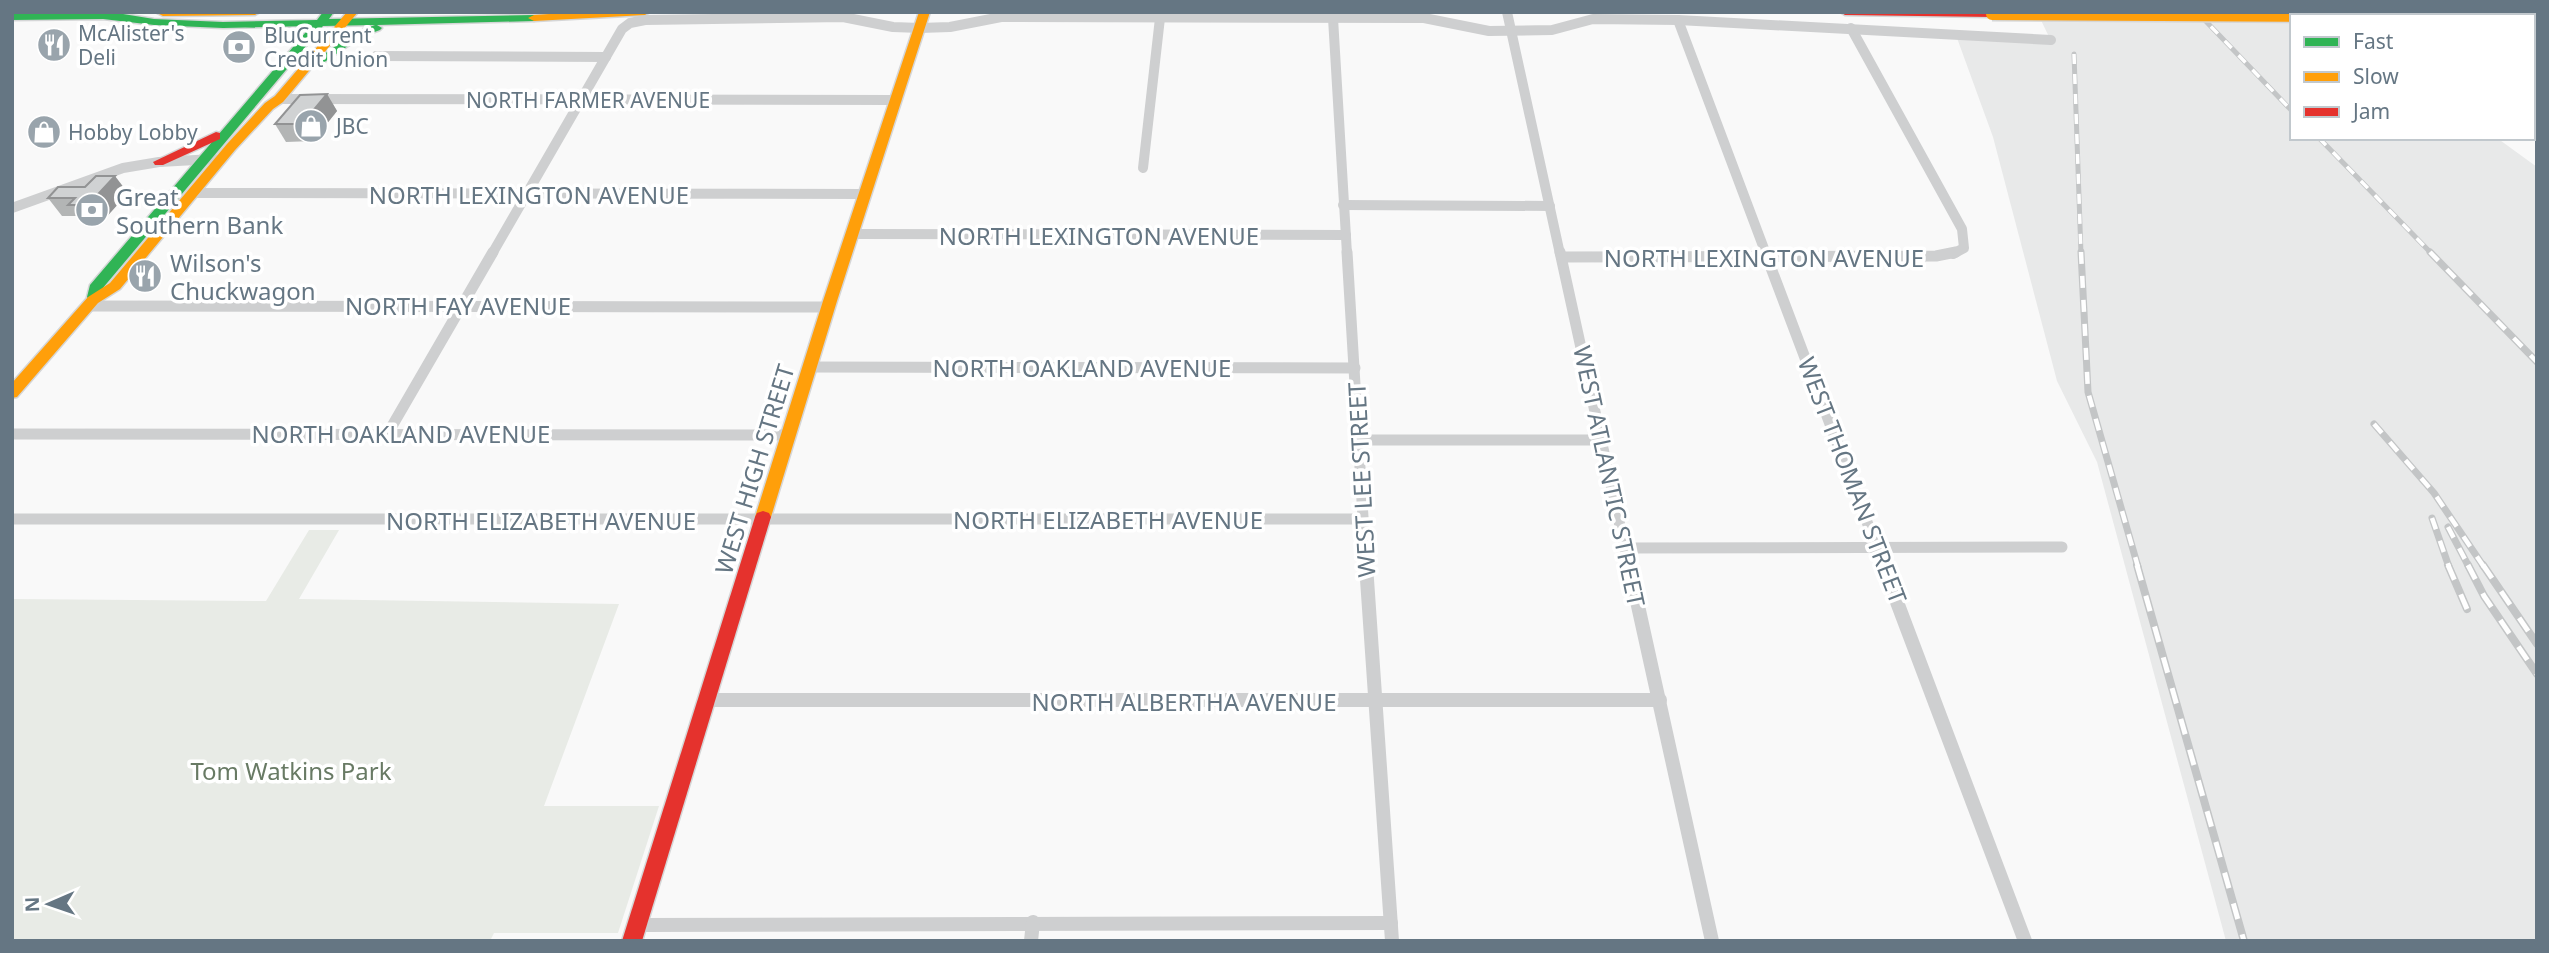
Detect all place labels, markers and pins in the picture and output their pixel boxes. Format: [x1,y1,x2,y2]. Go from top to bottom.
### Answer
place label: McAlister's Deli [78,19,185,71]
place label: BluCurrent Credit Union [264,21,388,73]
restaurant icon: McAlister's Deli [35,26,73,64]
bank icon: BluCurrent Credit Union [220,28,258,66]
shop icon: JBC [292,107,330,145]
place label: JBC [334,112,369,140]
shop icon: Hobby Lobby [25,113,63,151]
place label: Hobby Lobby [68,118,198,146]
place label: Great Southern Bank [116,180,283,241]
bank icon: Great Southern Bank [73,191,111,229]
place label: Wilson's Chuckwagon [170,246,316,307]
restaurant icon: Wilson's Chuckwagon [126,257,164,295]

